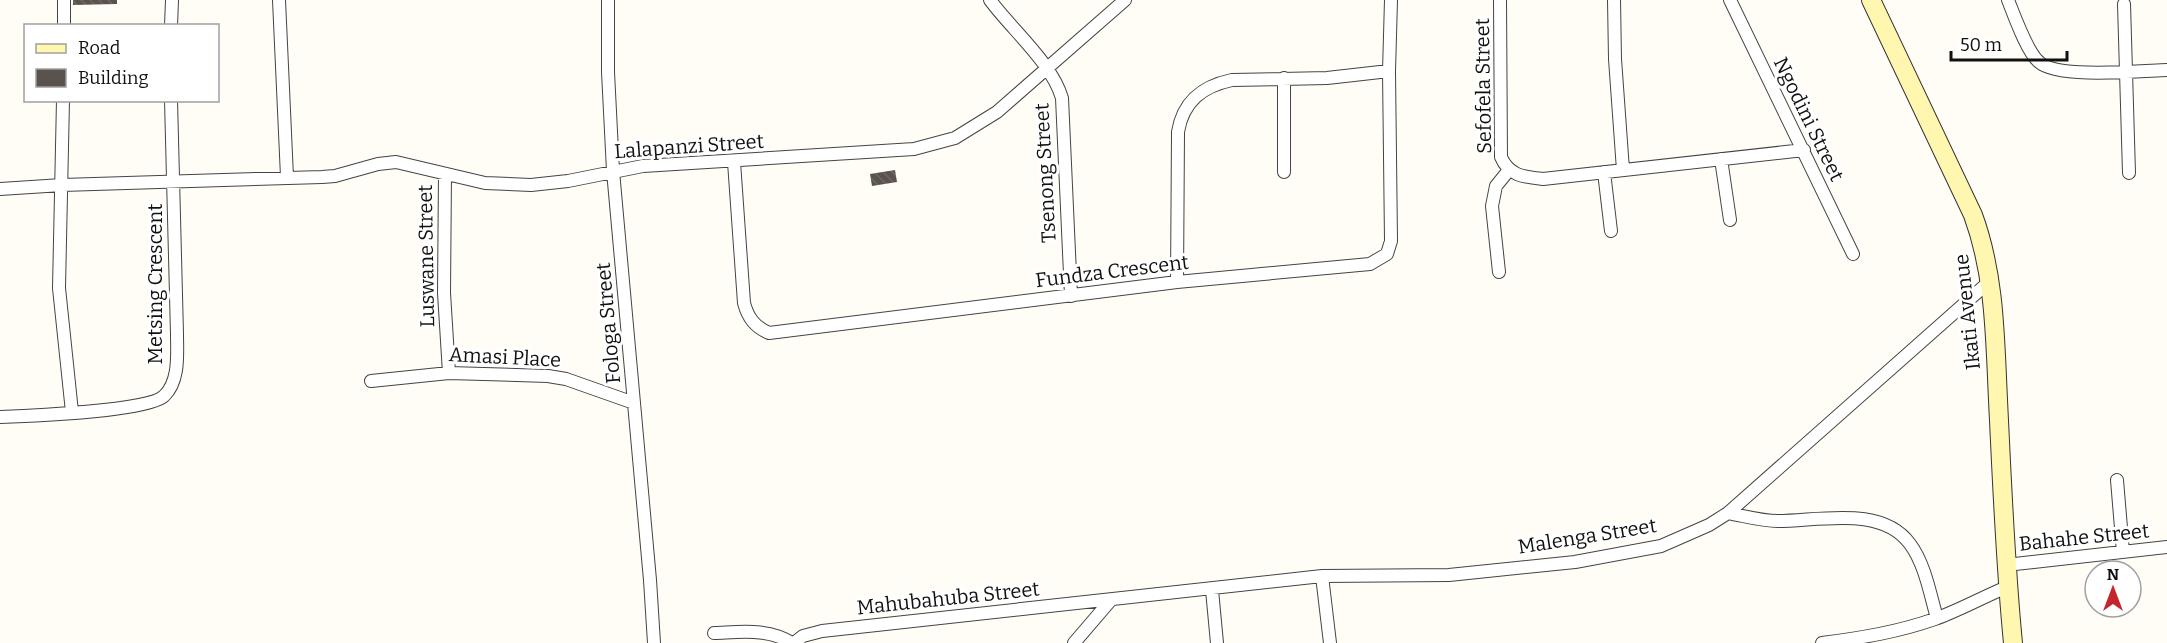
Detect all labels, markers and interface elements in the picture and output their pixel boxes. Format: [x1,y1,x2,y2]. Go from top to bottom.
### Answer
street label: Sefofela Street [1470,18,1496,154]
legend [24,24,219,102]
scale bar [1951,24,2066,62]
text: 50 m [1960,34,2002,56]
text: Road [78,37,121,59]
street label: Ngodini Street [1769,53,1849,185]
text: Building [78,67,149,89]
street label: Tsenong Street [1029,103,1061,243]
street label: Lalapanzi Street [613,129,765,163]
street label: Luswane Street [413,184,439,328]
street label: Metsing Crescent [143,204,167,364]
street label: Fundza Crescent [1034,250,1190,292]
street label: Ikati Avenue [1949,253,1985,371]
street label: Fologa Street [591,261,625,385]
street label: Amasi Place [448,342,562,372]
street label: Malenga Street [1516,513,1658,559]
street label: Bahahe Street [2018,518,2150,556]
north arrow [2083,559,2143,619]
text: N [2107,565,2119,584]
street label: Mahubahuba Street [855,576,1041,620]

